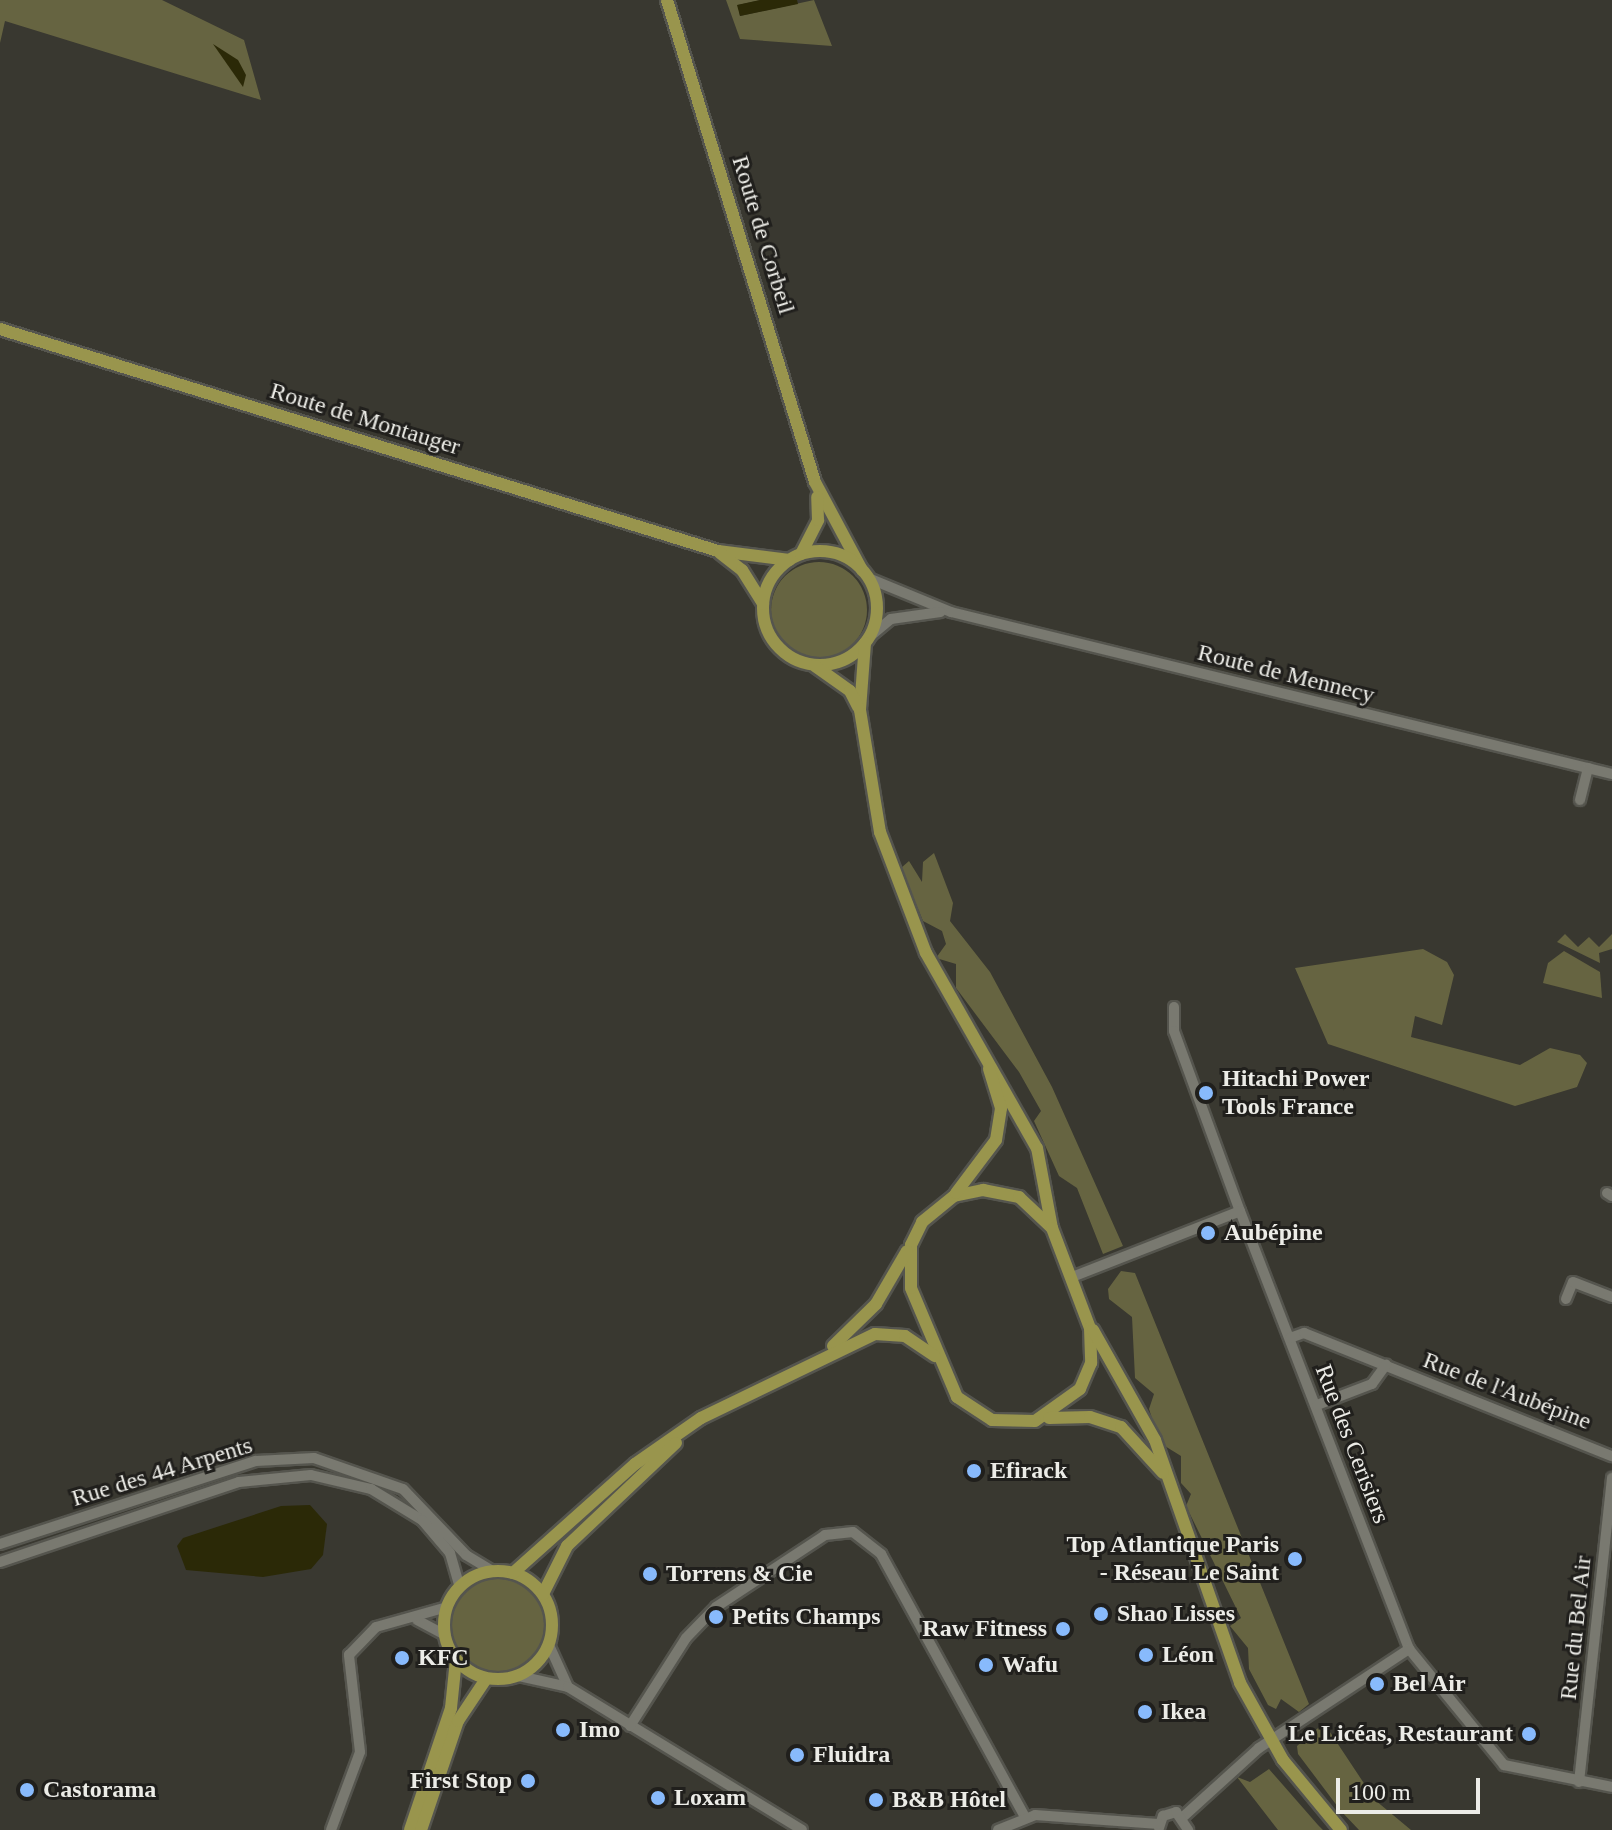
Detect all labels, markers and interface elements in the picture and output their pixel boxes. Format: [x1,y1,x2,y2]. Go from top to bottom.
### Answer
street label: Route de Corbeil [725,152,801,318]
street label: Route de Montauger [266,376,464,462]
street label: Route de Mennecy [1195,638,1377,710]
place label: Hitachi Power Tools France [1222,1065,1369,1121]
marker: Hitachi Power Tools France [1197,1084,1215,1102]
place label: Aubépine [1224,1219,1323,1247]
marker: Aubépine [1199,1224,1217,1242]
street label: Rue de l'Aubépine [1419,1346,1595,1436]
street label: Rue des Cerisiers [1308,1360,1396,1528]
street label: Rue des 44 Arpents [68,1431,256,1513]
place label: Efirack [990,1457,1067,1485]
marker: Efirack [965,1462,983,1480]
place label: Top Atlantique Paris - Réseau Le Saint [1065,1531,1279,1587]
marker: Top Atlantique Paris - Réseau Le Saint [1286,1550,1304,1568]
street label: Rue du Bel Air [1554,1554,1598,1702]
place label: Torrens & Cie [666,1560,813,1588]
marker: Torrens & Cie [641,1565,659,1583]
place label: Shao Lisses [1117,1600,1235,1628]
place label: Petits Champs [732,1603,881,1631]
marker: Shao Lisses [1092,1605,1110,1623]
marker: Petits Champs [707,1608,725,1626]
place label: Raw Fitness [922,1615,1047,1643]
marker: Raw Fitness [1054,1620,1072,1638]
place label: Léon [1162,1641,1214,1669]
place label: KFC [418,1644,469,1672]
marker: Léon [1137,1646,1155,1664]
marker: KFC [393,1649,411,1667]
place label: Wafu [1002,1651,1058,1679]
marker: Wafu [977,1656,995,1674]
place label: Bel Air [1393,1670,1467,1698]
marker: Bel Air [1368,1675,1386,1693]
place label: Ikea [1161,1698,1206,1726]
marker: Ikea [1136,1703,1154,1721]
place label: Imo [579,1716,620,1744]
place label: Le Licéas, Restaurant [1288,1720,1513,1748]
marker: Imo [554,1721,572,1739]
marker: Le Licéas, Restaurant [1520,1725,1538,1743]
place label: Fluidra [813,1741,890,1769]
marker: Fluidra [788,1746,806,1764]
scale bar [1340,1762,1484,1812]
place label: First Stop [410,1767,512,1795]
marker: First Stop [519,1772,537,1790]
place label: Castorama [43,1776,156,1804]
text: 100 m [1350,1779,1411,1805]
marker: Castorama [18,1781,36,1799]
place label: Loxam [674,1784,746,1812]
place label: B&B Hôtel [892,1786,1006,1814]
marker: Loxam [649,1789,667,1807]
marker: B&B Hôtel [867,1791,885,1809]

